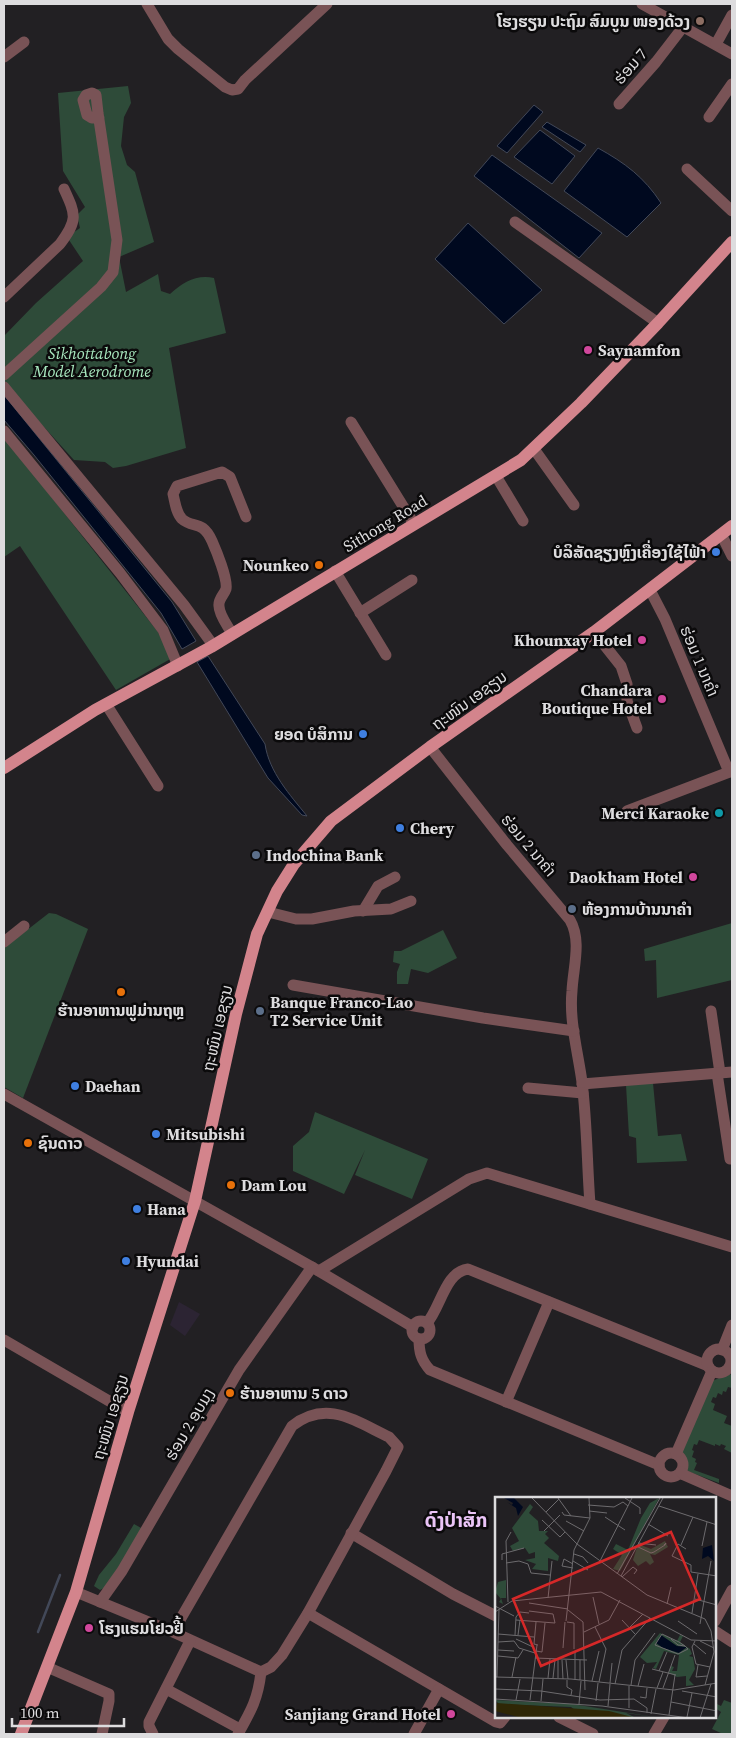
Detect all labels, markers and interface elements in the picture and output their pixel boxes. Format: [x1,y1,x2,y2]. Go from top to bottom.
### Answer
place label: ໂຮງຮຽນ ປະຖົມ ສົມບູນ ໜອງດ້ວງ [496,10,690,33]
marker: ໂຮງຮຽນ ປະຖົມ ສົມບູນ ໜອງດ້ວງ [694,15,706,27]
street label: ຮ່ອມ 7 [608,43,652,89]
place label: Saynamfon [598,339,681,361]
park label: Sikhottabong Model Aerodrome [32,342,151,382]
marker: Saynamfon [582,344,594,356]
street label: Sithong Road [339,489,431,557]
place label: ບໍລິສັດຊຽງຫຼົງເຄື່ອງໃຊ້ໄຟ້າ [553,540,706,563]
marker: ບໍລິສັດຊຽງຫຼົງເຄື່ອງໃຊ້ໄຟ້າ [710,546,722,558]
place label: Nounkeo [243,554,309,576]
marker: Nounkeo [313,559,325,571]
street label: ຮ່ອມ 1 ນາຄຳ [675,622,725,700]
place label: Khounxay Hotel [514,629,632,651]
marker: Khounxay Hotel [636,634,648,646]
street label: ຖະໜົນ ເອຊຽນ [427,665,511,735]
place label: Chandara Boutique Hotel [542,679,652,719]
marker: Chandara Boutique Hotel [656,693,668,705]
place label: ຍອດ ບໍສິການ [274,723,353,745]
marker: ຍອດ ບໍສິການ [357,728,369,740]
place label: Merci Karaoke [601,802,709,824]
marker: Merci Karaoke [713,807,725,819]
street label: ຮ່ອມ 2 ນາຄຳ [496,809,562,881]
place label: Chery [410,817,455,839]
marker: Chery [394,822,406,834]
place label: Indochina Bank [266,844,384,866]
marker: Indochina Bank [250,849,262,861]
place label: Daokham Hotel [569,866,683,888]
marker: Daokham Hotel [687,871,699,883]
place label: ຫ້ອງການບ້ານນາຄໍາ [582,898,692,920]
marker: ຫ້ອງການບ້ານນາຄໍາ [566,903,578,915]
street label: ຖະໜົນ ເອຊຽນ [196,983,238,1073]
marker: ຮ້ານອາຫານຟູມ່ານຖຫຼ [115,986,127,998]
place label: Banque Franco-Lao T2 Service Unit [270,991,413,1031]
place label: ຮ້ານອາຫານຟູມ່ານຖຫຼ [58,999,184,1022]
marker: Banque Franco-Lao T2 Service Unit [254,1005,266,1017]
place label: Daehan [85,1075,141,1097]
marker: Daehan [69,1080,81,1092]
place label: Mitsubishi [166,1123,245,1145]
marker: Mitsubishi [150,1128,162,1140]
place label: ຊົນດາວ [38,1132,83,1154]
marker: ຊົນດາວ [22,1137,34,1149]
place label: Dam Lou [241,1174,307,1196]
marker: Dam Lou [225,1179,237,1191]
place label: Hana [147,1198,186,1220]
marker: Hana [131,1203,143,1215]
place label: Hyundai [136,1250,199,1272]
marker: Hyundai [120,1255,132,1267]
street label: ຖະໜົນ ເອຊຽນ [87,1372,133,1462]
place label: ຮ້ານອາຫານ 5 ດາວ [240,1382,348,1404]
street label: ຮ່ອມ 2 ອຸບມຸງ [159,1384,219,1464]
marker: ຮ້ານອາຫານ 5 ດາວ [224,1387,236,1399]
inset map [495,1497,716,1718]
district label: ດົງປ່າສັກ [425,1507,487,1533]
place label: ໂຮງແຮມໂຢວຢີ້ [98,1615,184,1639]
marker: ໂຮງແຮມໂຢວຢີ້ [83,1622,95,1634]
scale bar [12,1696,125,1728]
text: 100 m [20,1702,60,1723]
place label: Sanjiang Grand Hotel [285,1703,441,1725]
marker: Sanjiang Grand Hotel [445,1708,457,1720]

